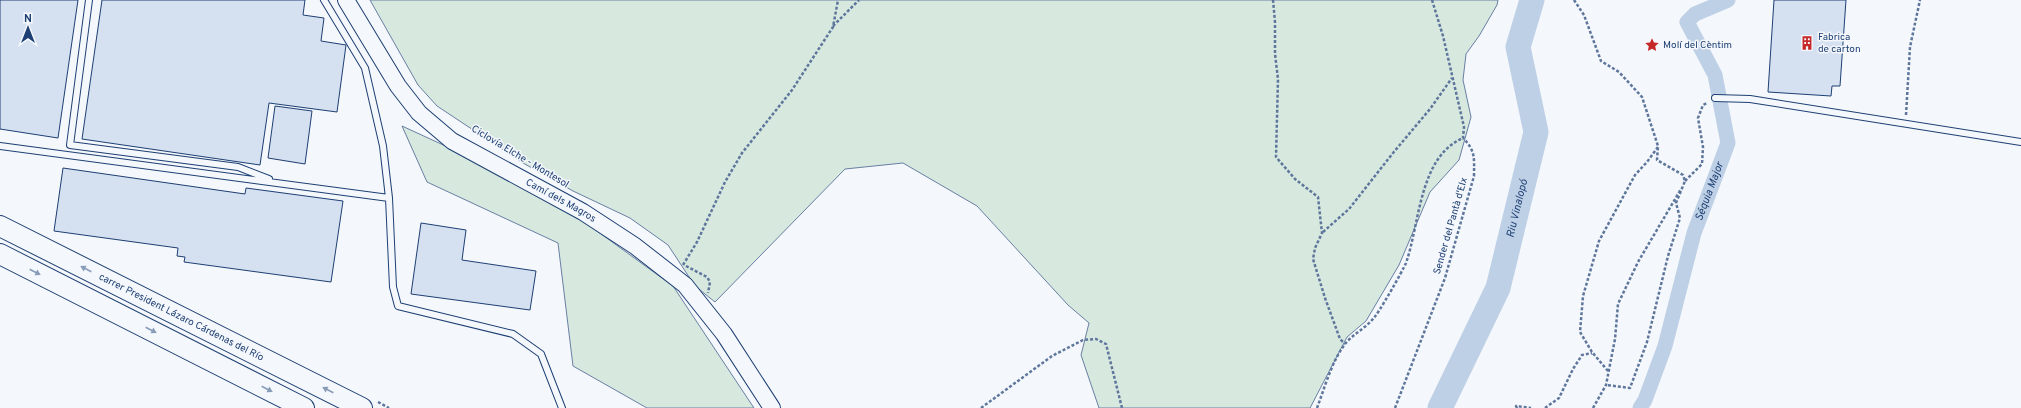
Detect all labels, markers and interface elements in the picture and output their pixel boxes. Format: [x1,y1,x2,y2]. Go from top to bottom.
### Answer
north arrow [8,8,48,48]
text: N [24,12,32,26]
place label: Fabrica de carton [1818,31,1861,56]
building icon: Fabrica de carton [1799,35,1815,51]
place icon: Molí del Cèntim [1644,37,1660,53]
place label: Molí del Cèntim [1663,39,1732,52]
street label: Ciclovía Elche - Montesol [469,123,571,191]
water label: Séquia Major [1692,160,1727,223]
street label: Camí dels Magros [523,176,599,225]
street label: Sender del Pantà d'Elx [1431,176,1471,276]
water label: Riu Vinalopó [1503,177,1531,239]
one-way arrow [81,266,92,272]
one-way arrow [29,269,41,275]
street label: carrer President Lázaro Cárdenas del Río [97,270,266,364]
one-way arrow [145,327,156,334]
one-way arrow [261,386,272,392]
one-way arrow [322,387,333,394]

